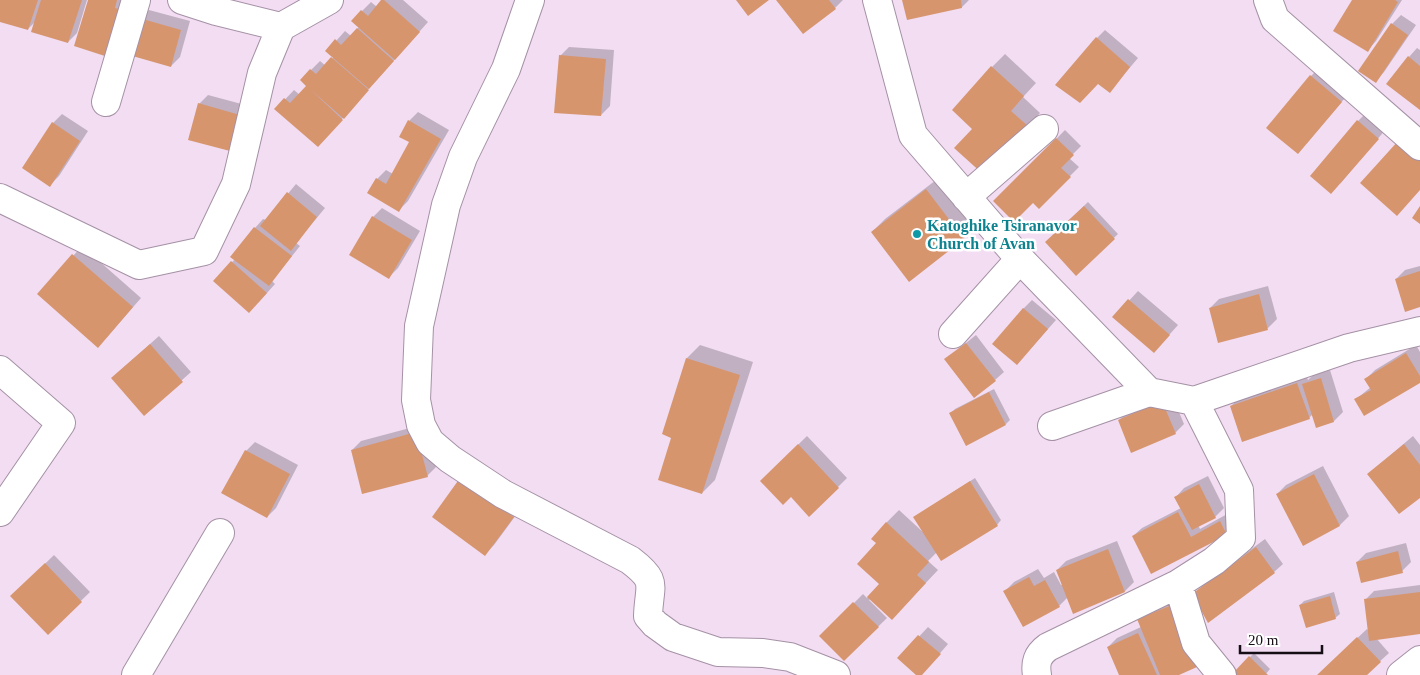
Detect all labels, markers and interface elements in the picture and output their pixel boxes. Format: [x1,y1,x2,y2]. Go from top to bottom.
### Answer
place label: Katoghike Tsiranavor Church of Avan [927,217,1077,252]
marker: Katoghike Tsiranavor Church of Avan [911,228,923,240]
scale bar [1240,622,1322,654]
text: 20 m [1248,632,1279,648]

